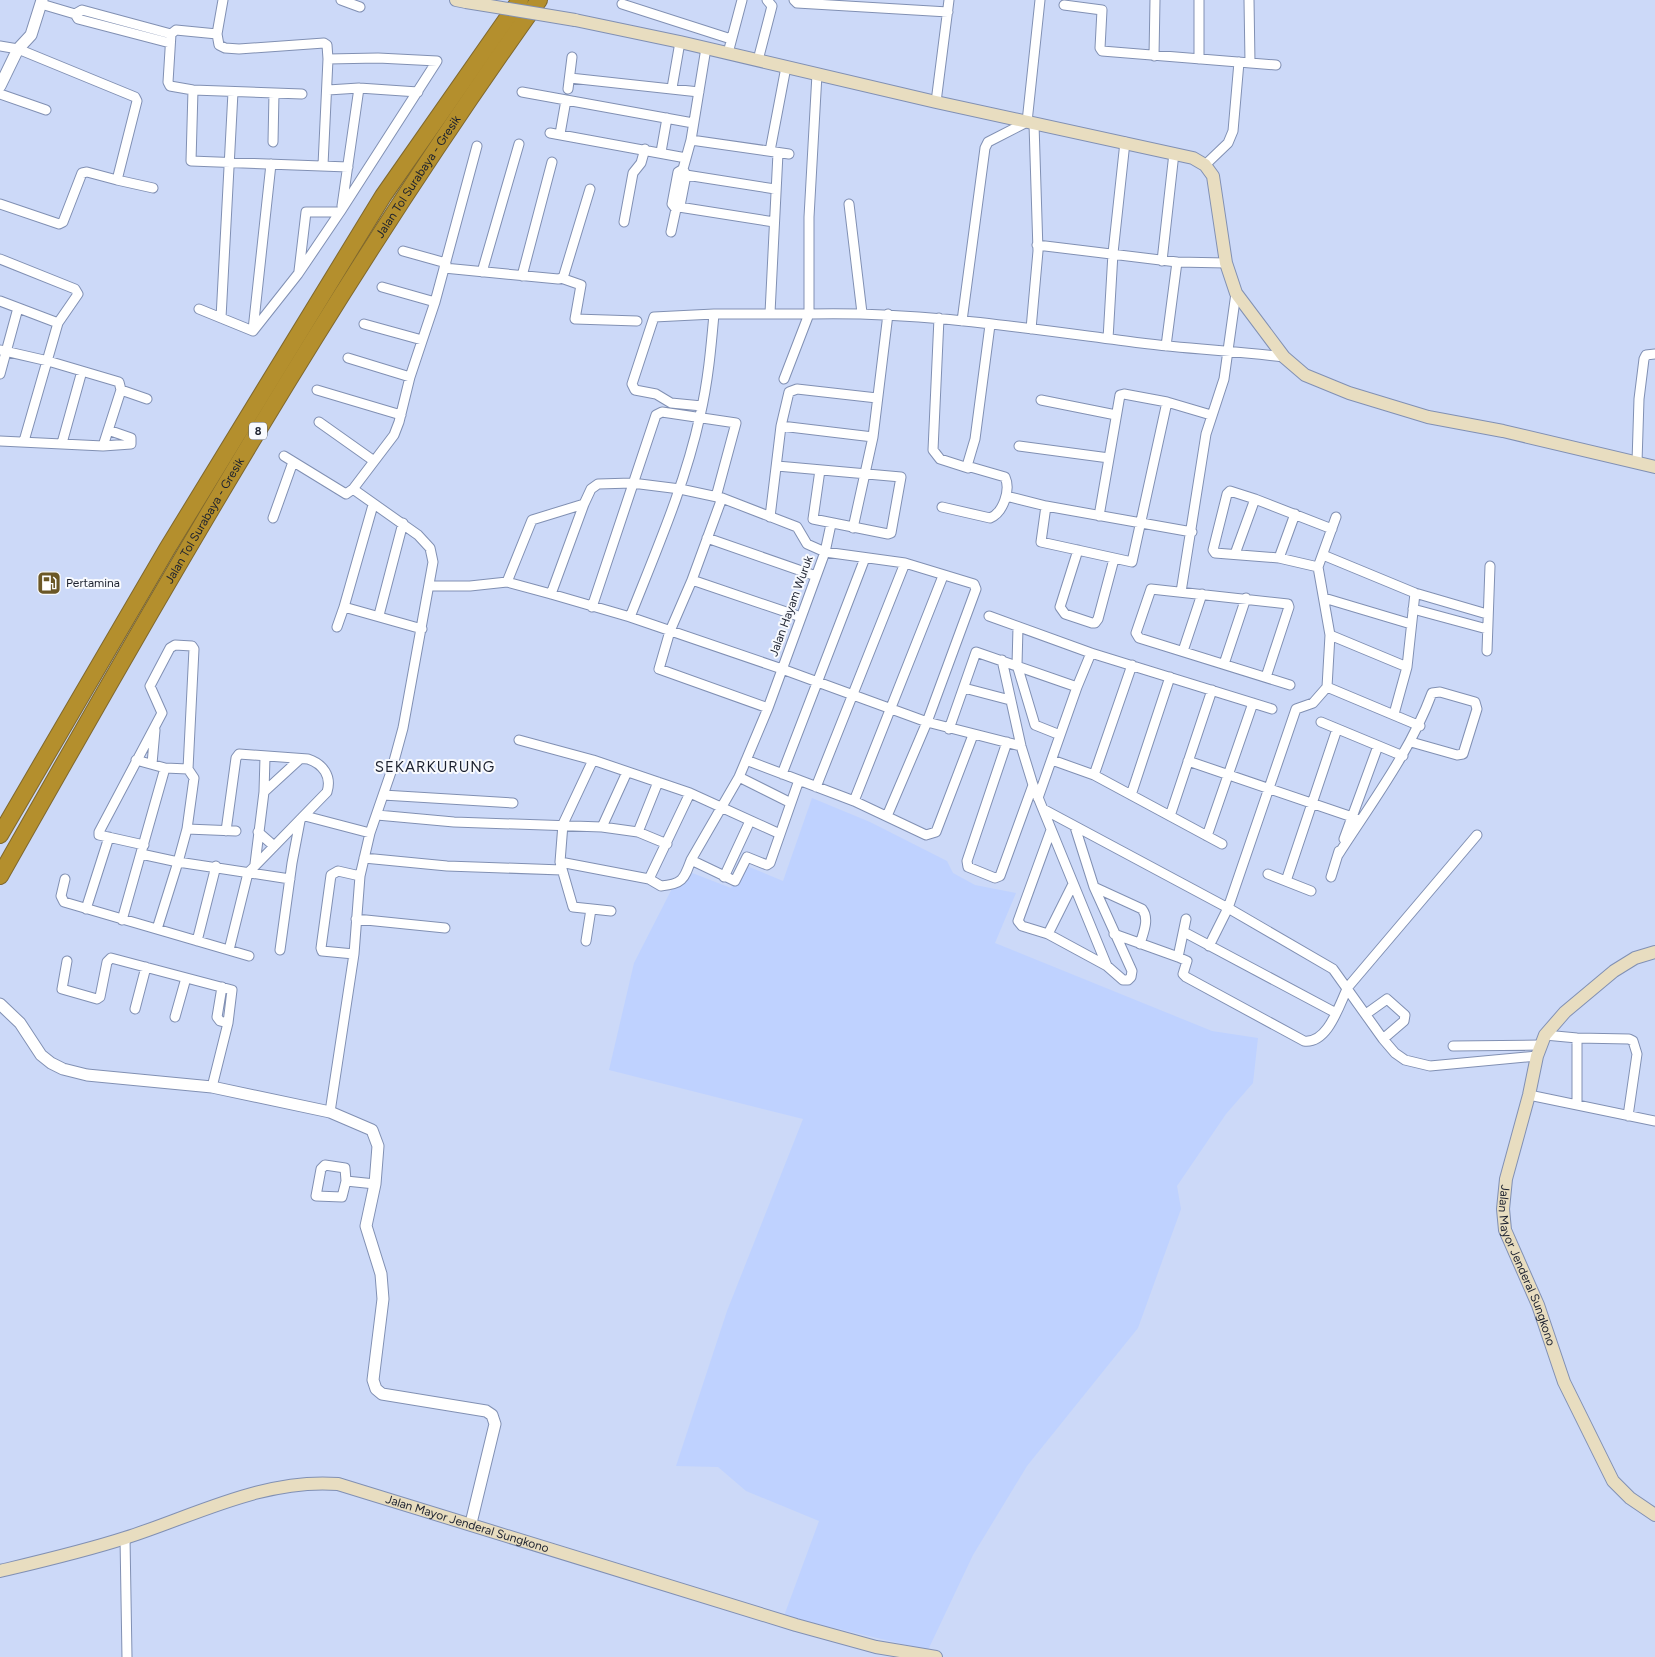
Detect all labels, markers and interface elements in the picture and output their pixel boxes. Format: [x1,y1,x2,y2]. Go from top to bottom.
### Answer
street label: Jalan Tol Surabaya - Gresik [373,113,464,241]
road number: 8 [249,422,267,440]
street label: Jalan Tol Surabaya - Gresik [162,455,247,586]
street label: Jalan Hayam Wuruk [766,554,816,658]
fuel station icon: Pertamina [36,570,62,596]
place label: Pertamina [66,576,120,590]
district label: SEKARKURUNG [375,758,495,776]
street label: Jalan Mayor Jenderal Sungkono [1496,1184,1558,1348]
street label: Jalan Mayor Jenderal Sungkono [384,1492,551,1556]

